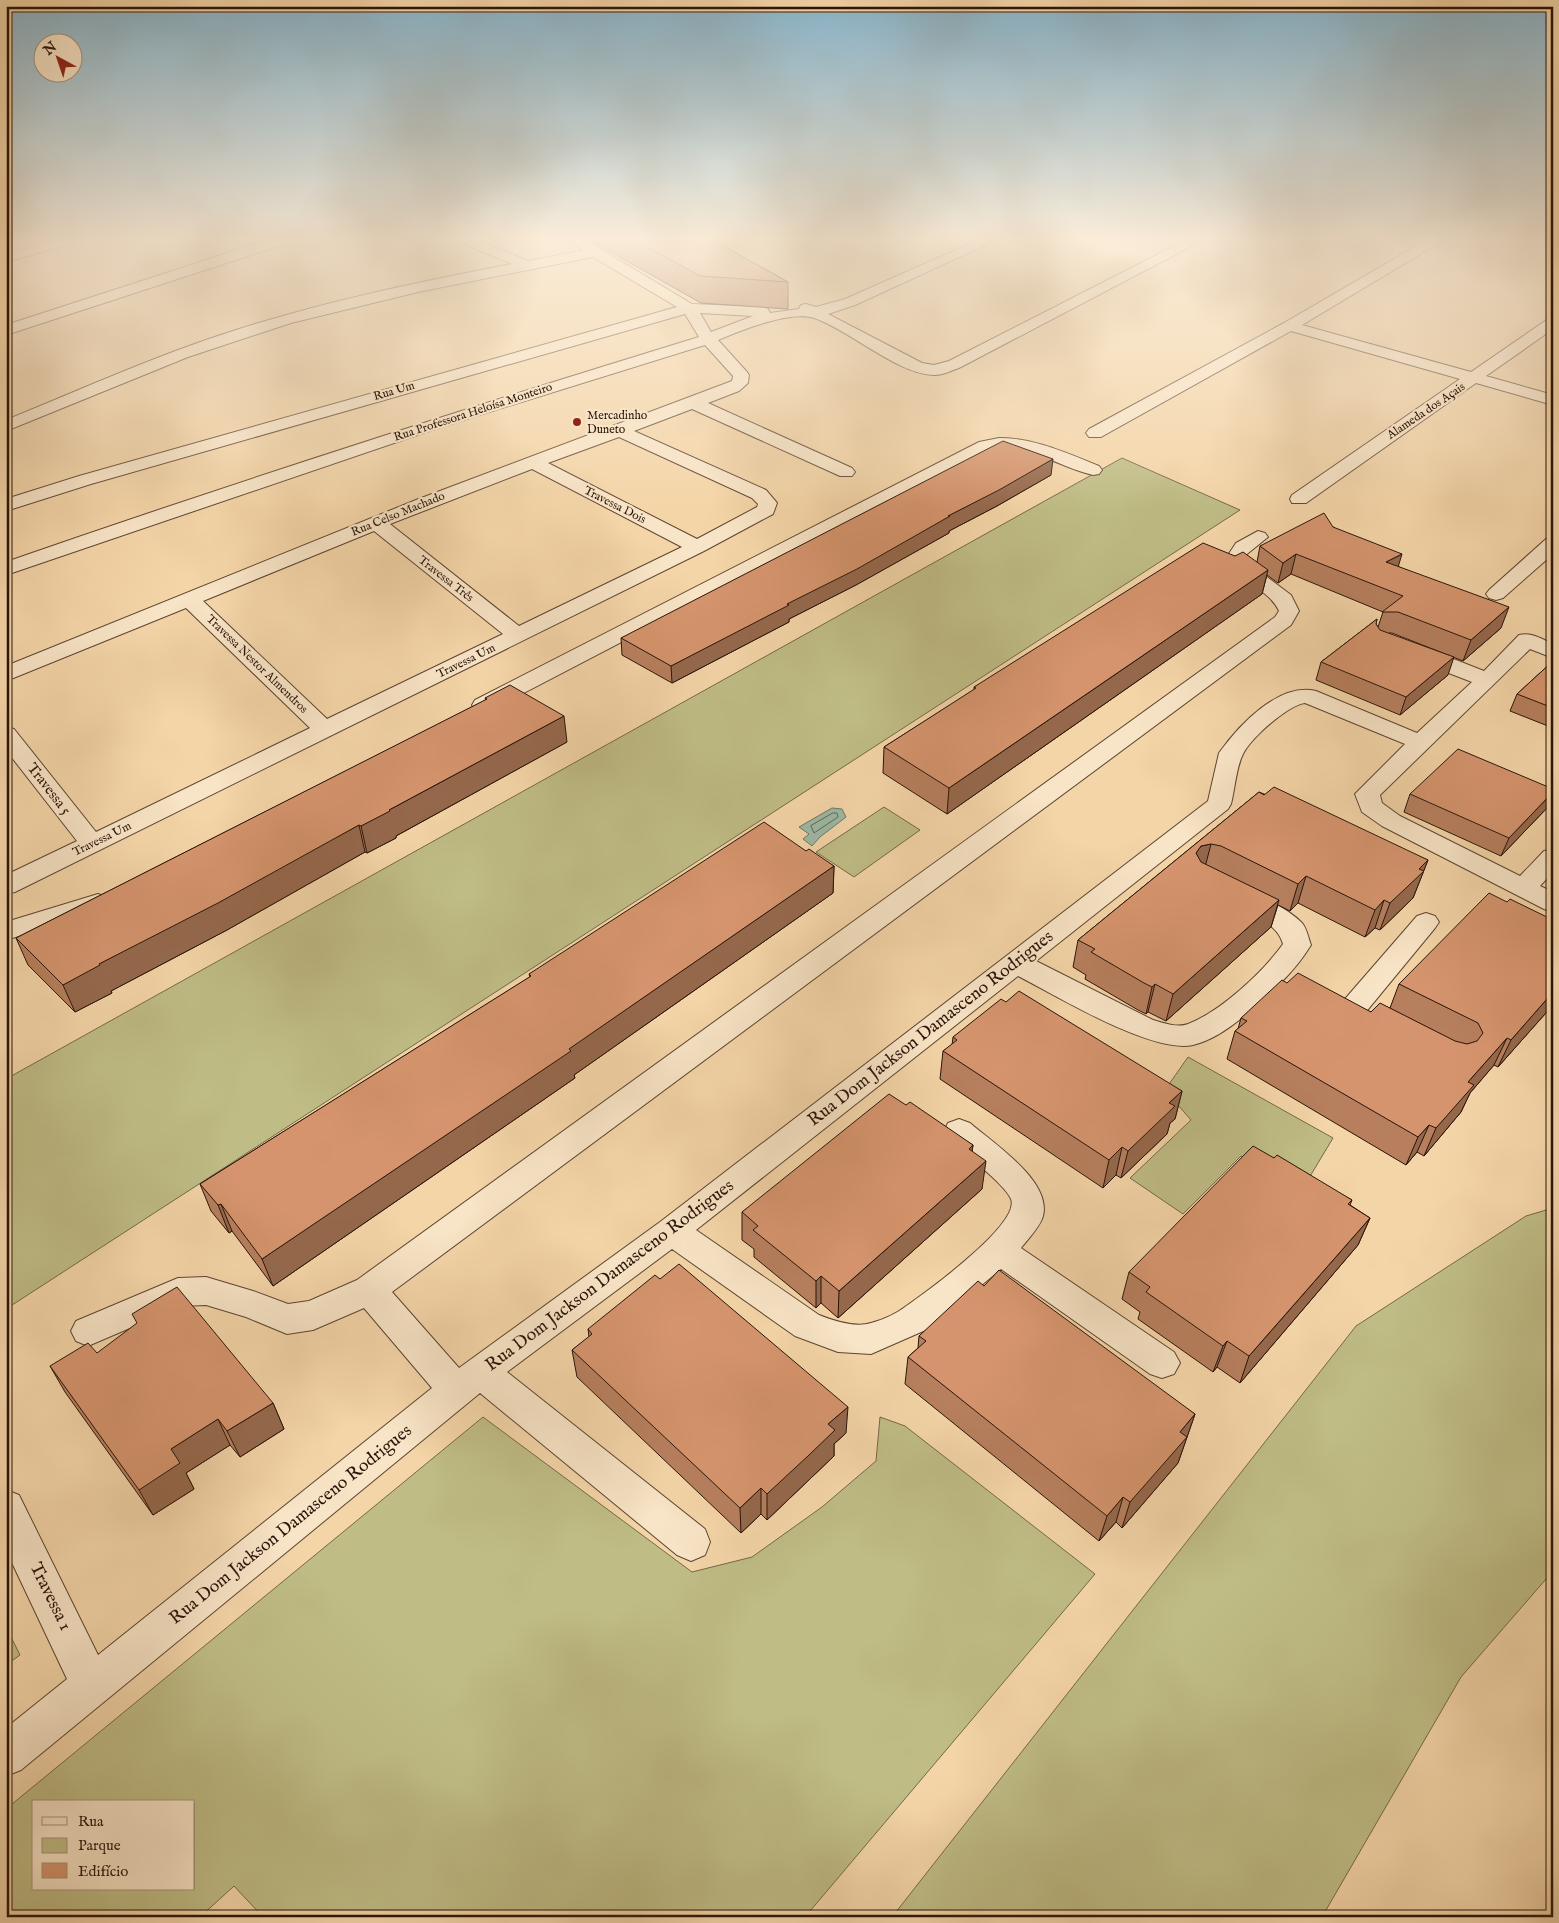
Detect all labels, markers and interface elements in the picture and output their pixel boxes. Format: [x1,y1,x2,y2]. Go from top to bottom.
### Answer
north arrow [32,32,82,82]
text: N [39,38,61,60]
street label: Rua Um [372,378,416,404]
street label: Rua Professora Heloísa Monteiro [392,379,555,445]
street label: Alameda dos Açais [1383,379,1468,443]
place label: Mercadinho Duneto [587,408,648,437]
marker: Mercadinho Duneto [571,416,583,428]
street label: Travessa Dois [581,483,649,527]
street label: Rua Celso Machado [349,488,448,540]
street label: Travessa Três [415,553,477,605]
street label: Travessa Nestor Almendros [203,611,311,717]
street label: Travessa Um [434,640,498,682]
street label: Travessa 5 [23,759,76,819]
street label: Travessa Um [70,818,134,860]
street label: Rua Dom Jackson Damasceno Rodrigues [804,926,1058,1132]
street label: Rua Dom Jackson Damasceno Rodrigues [481,1175,739,1377]
street label: Rua Dom Jackson Damasceno Rodrigues [165,1420,417,1630]
street label: Travessa 1 [24,1559,76,1635]
legend [32,1800,195,1890]
text: Rua [78,1812,104,1831]
text: Parque [78,1836,121,1855]
text: Edifício [78,1862,128,1881]

